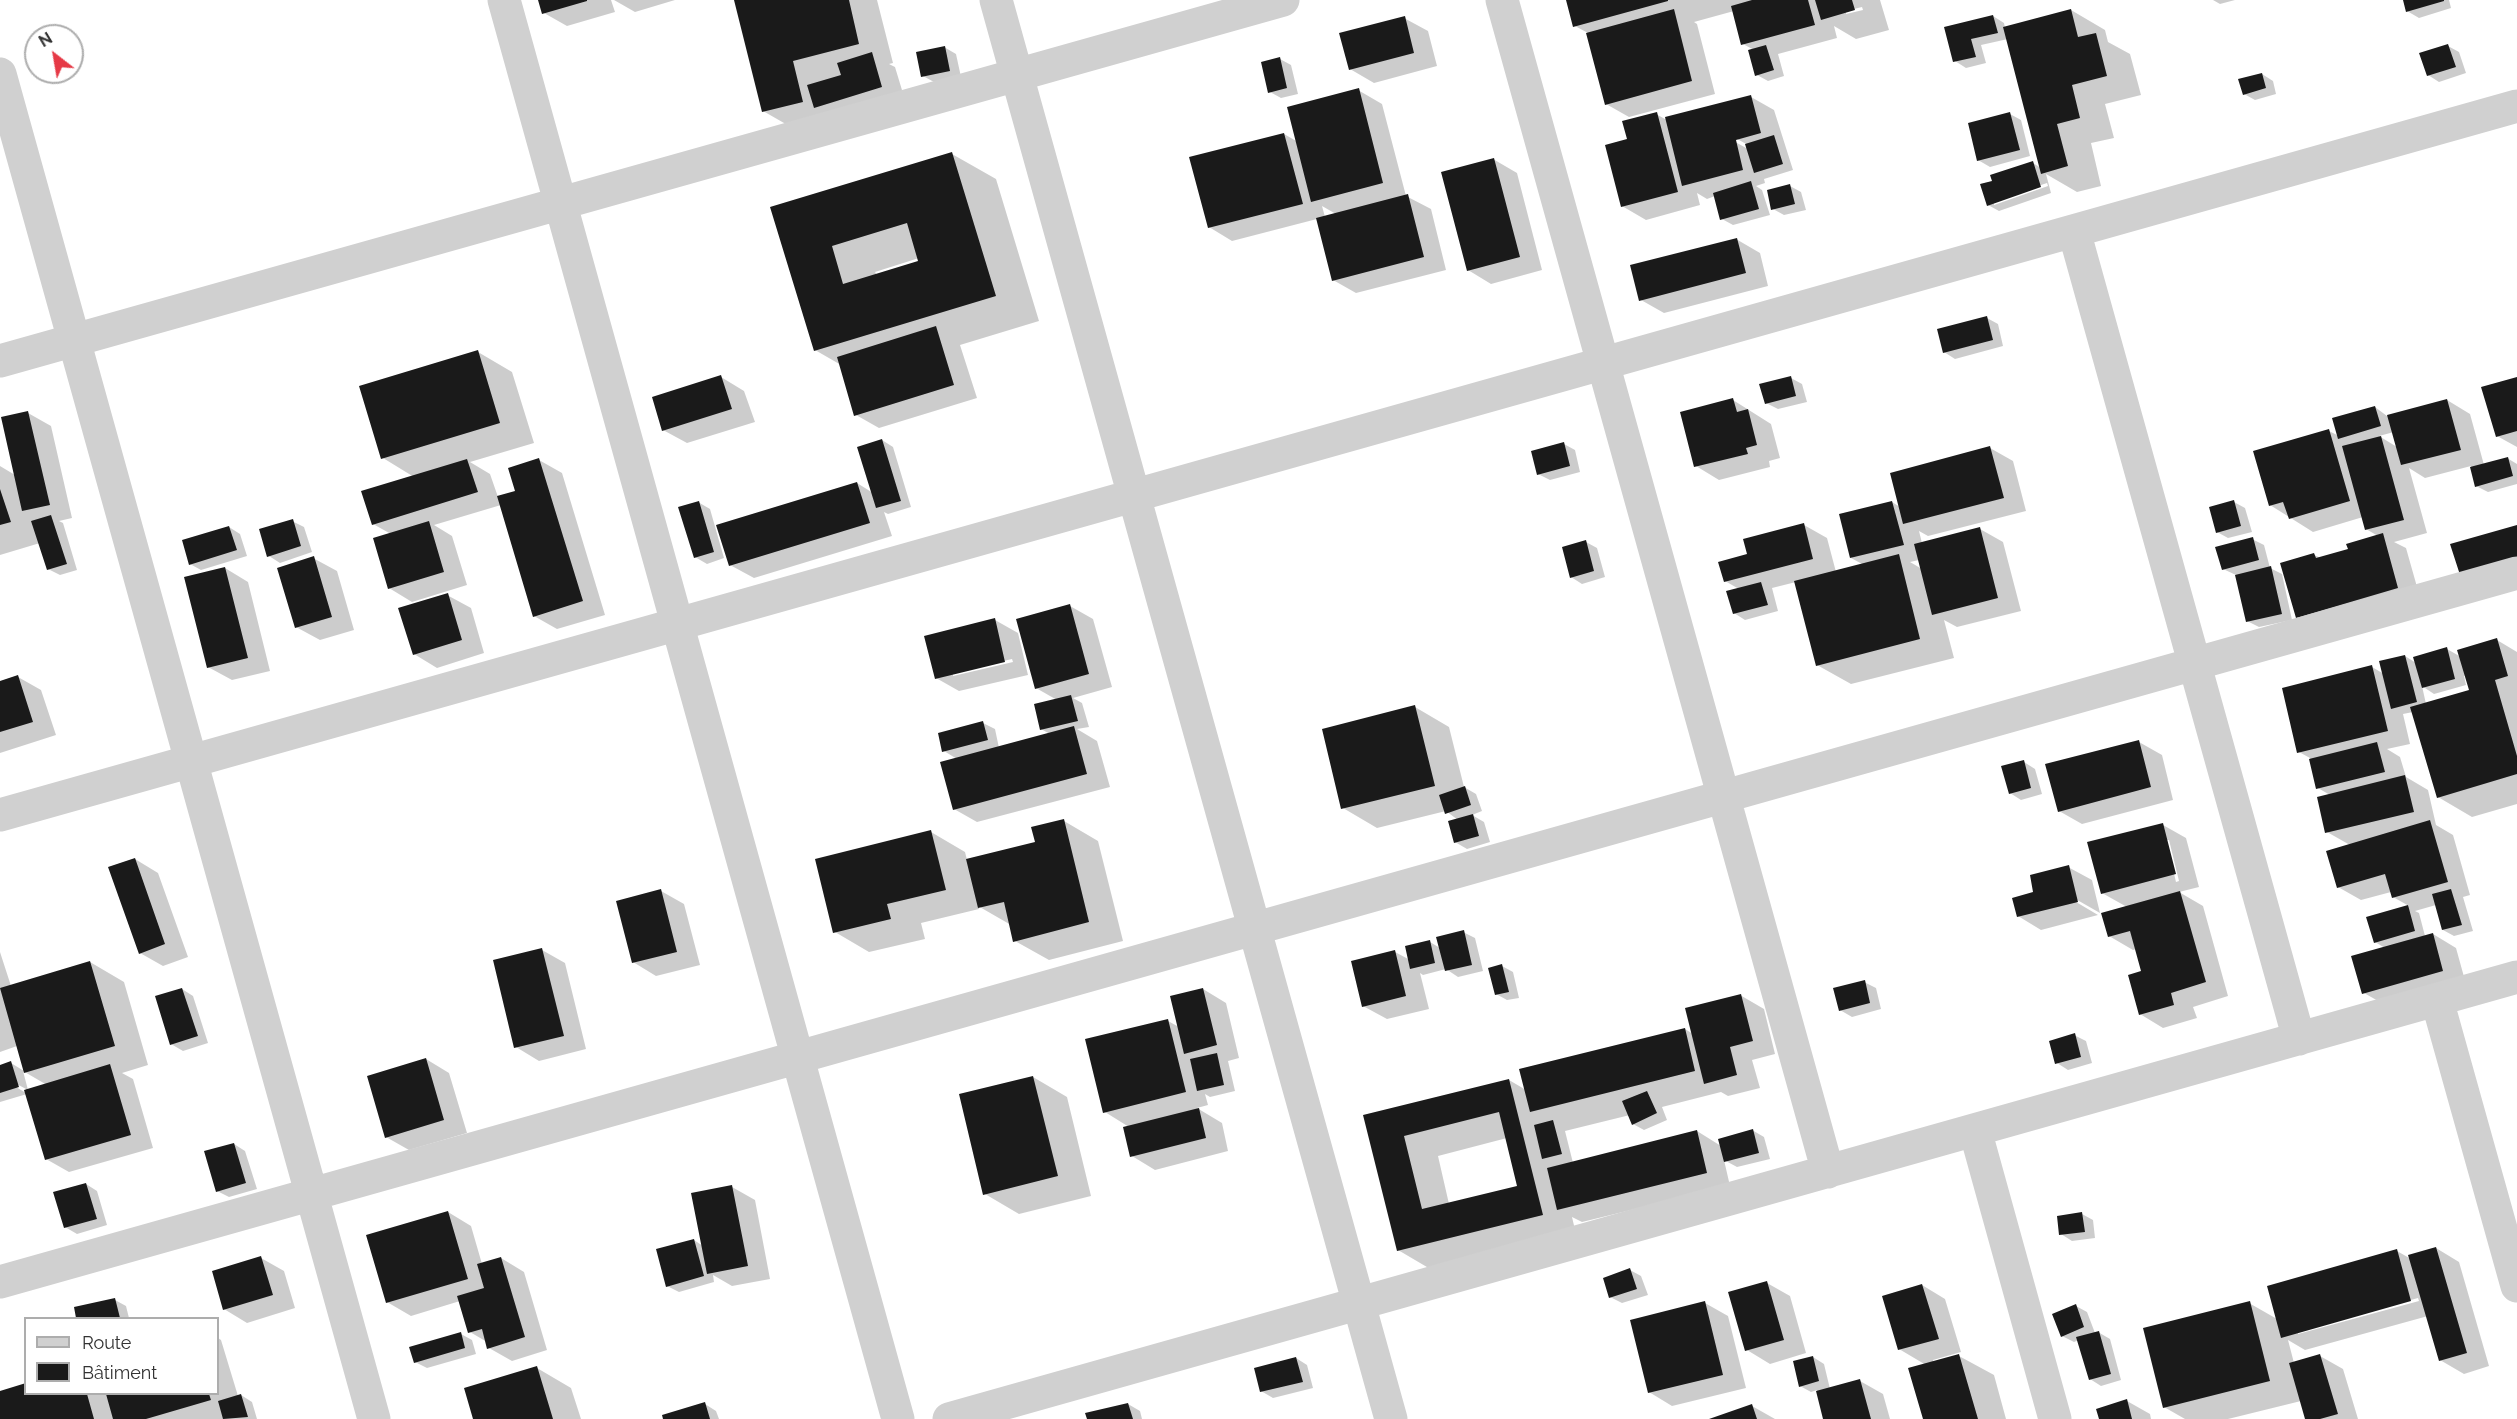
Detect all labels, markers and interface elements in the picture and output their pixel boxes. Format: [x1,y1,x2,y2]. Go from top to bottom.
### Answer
north arrow [24,24,84,84]
text: N [35,29,56,51]
legend [24,1317,219,1395]
text: Route [82,1332,131,1353]
text: Bâtiment [82,1362,157,1383]

